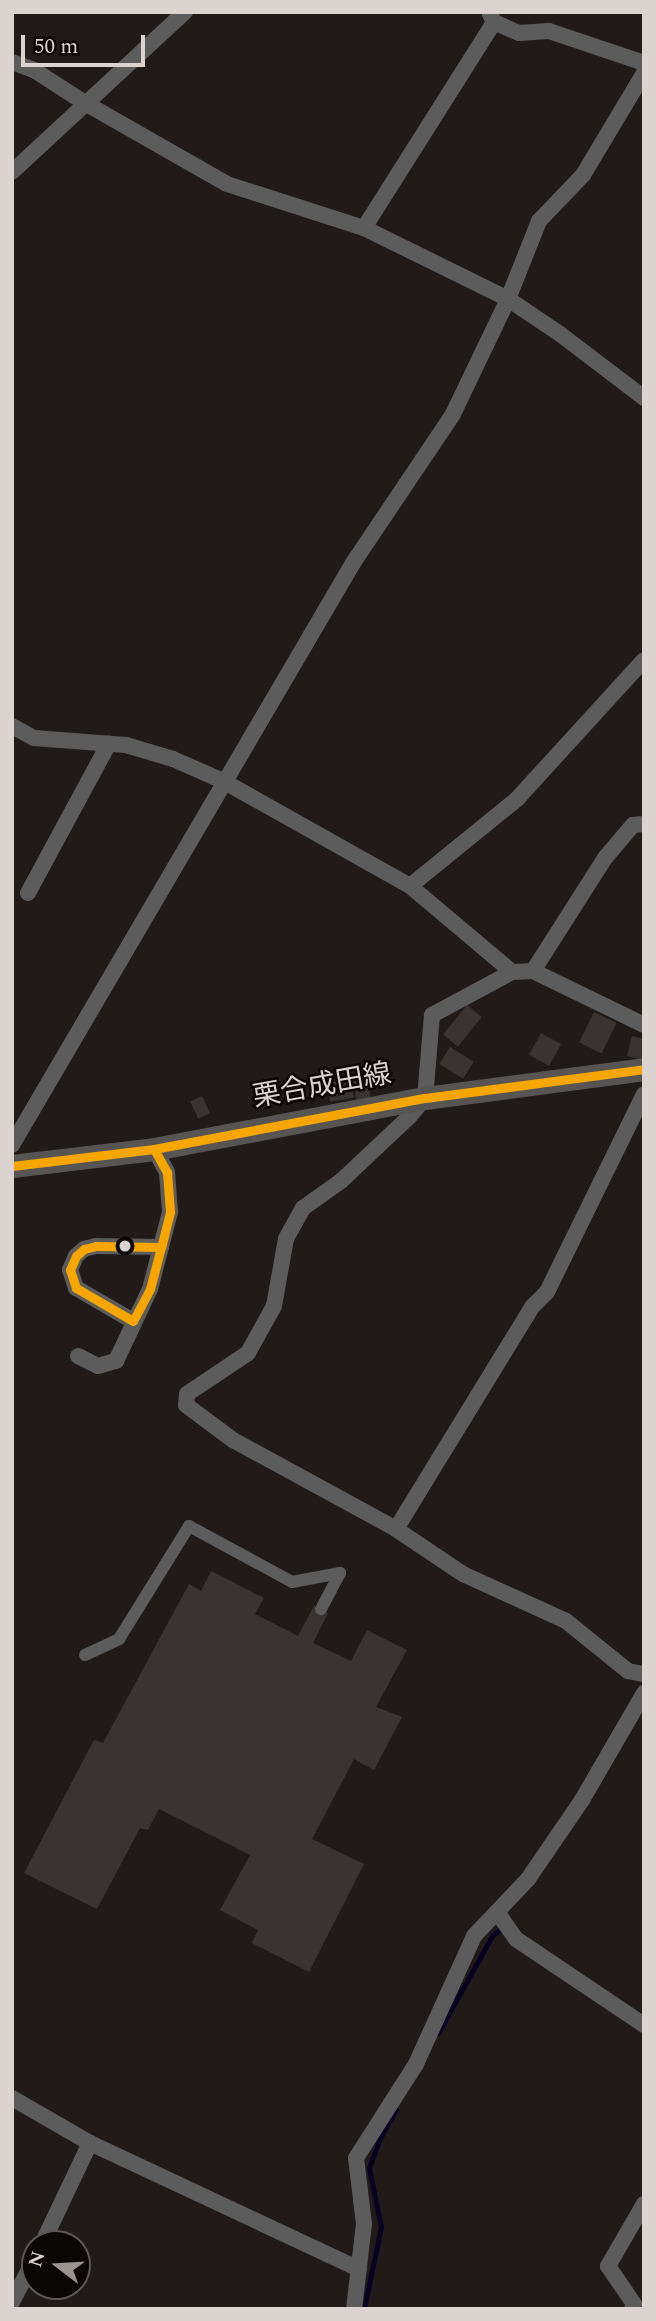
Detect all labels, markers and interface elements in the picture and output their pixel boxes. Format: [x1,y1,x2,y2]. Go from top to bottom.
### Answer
scale bar [24,21,149,65]
text: 50 m [34,31,78,63]
street label: 栗合成田線 [250,1057,394,1115]
unlabelled marker [118,1239,132,1253]
north arrow [21,2230,91,2300]
text: N [21,2248,53,2271]

